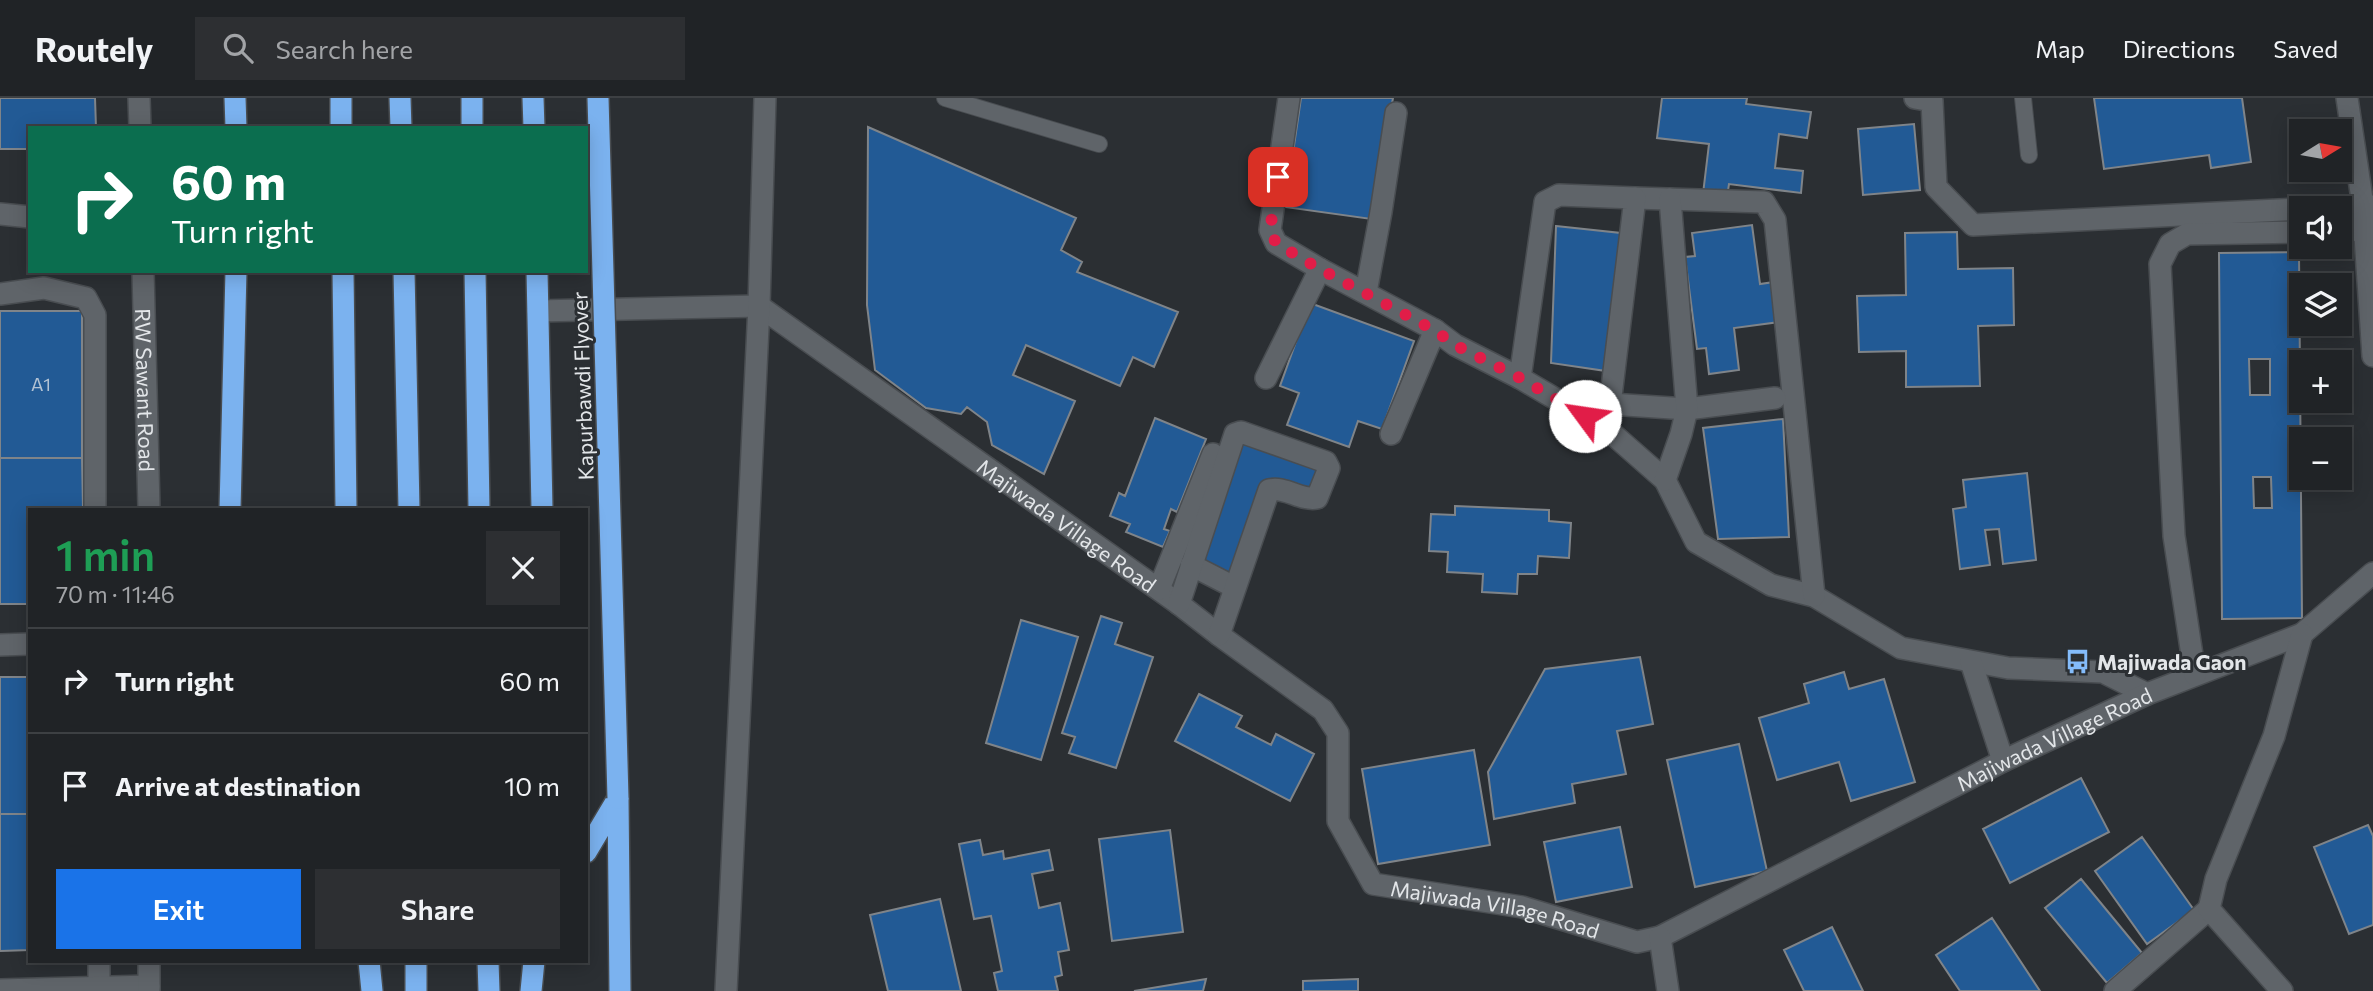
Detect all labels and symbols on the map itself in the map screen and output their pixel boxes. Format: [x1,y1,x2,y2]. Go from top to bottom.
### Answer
north arrow [2289,119,2352,182]
pin [1248,147,1308,207]
street label: Kapurbawdi Flyover [566,291,598,481]
street label: RW Sawant Road [131,308,161,472]
house number: A1 [31,373,51,395]
position arrow [1548,379,1622,453]
street label: Majiwada Village Road [973,453,1161,597]
bus stop icon: Majiwada Gaon [2063,647,2091,675]
place label: Majiwada Gaon [2097,649,2247,674]
street label: Majiwada Village Road [1952,681,2155,795]
street label: Majiwada Village Road [1389,874,1603,942]

